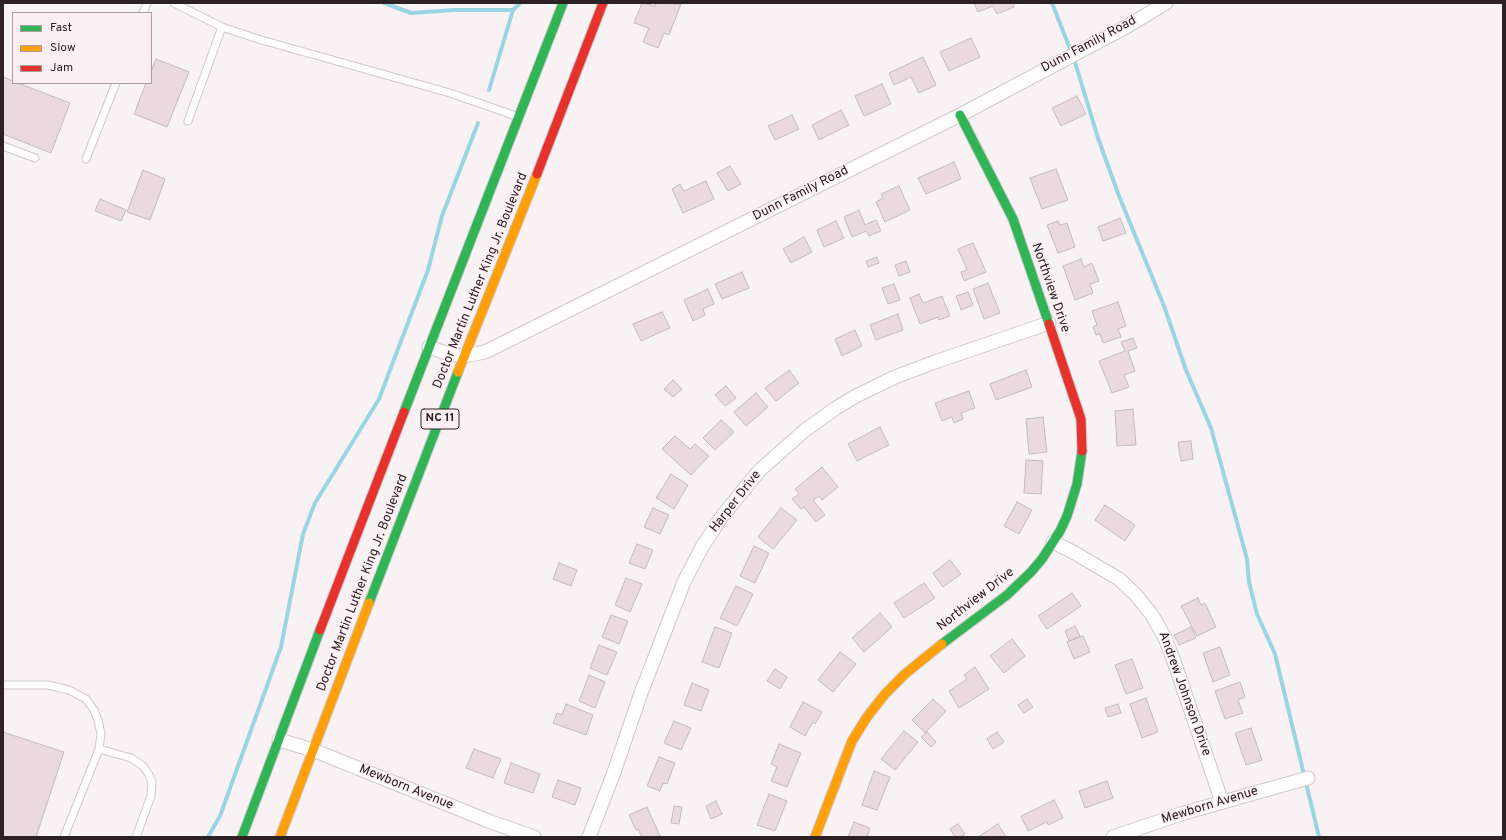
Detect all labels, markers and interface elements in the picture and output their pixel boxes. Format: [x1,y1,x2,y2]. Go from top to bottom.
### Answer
legend [12,12,152,84]
street label: Dunn Family Road [1039,13,1139,77]
text: Fast [50,20,72,36]
text: Slow [50,40,76,56]
text: Jam [50,60,73,76]
street label: Dunn Family Road [751,163,851,225]
street label: Doctor Martin Luther King Jr. Boulevard [430,171,532,391]
street label: Northview Drive [1027,241,1073,335]
road number: NC 11 [421,409,459,429]
street label: Harper Drive [707,468,765,536]
street label: Doctor Martin Luther King Jr. Boulevard [314,472,412,694]
street label: Northview Drive [934,565,1018,635]
street label: Andrew Johnson Drive [1154,630,1214,758]
street label: Mewborn Avenue [357,762,455,814]
street label: Mewborn Avenue [1160,784,1260,828]

